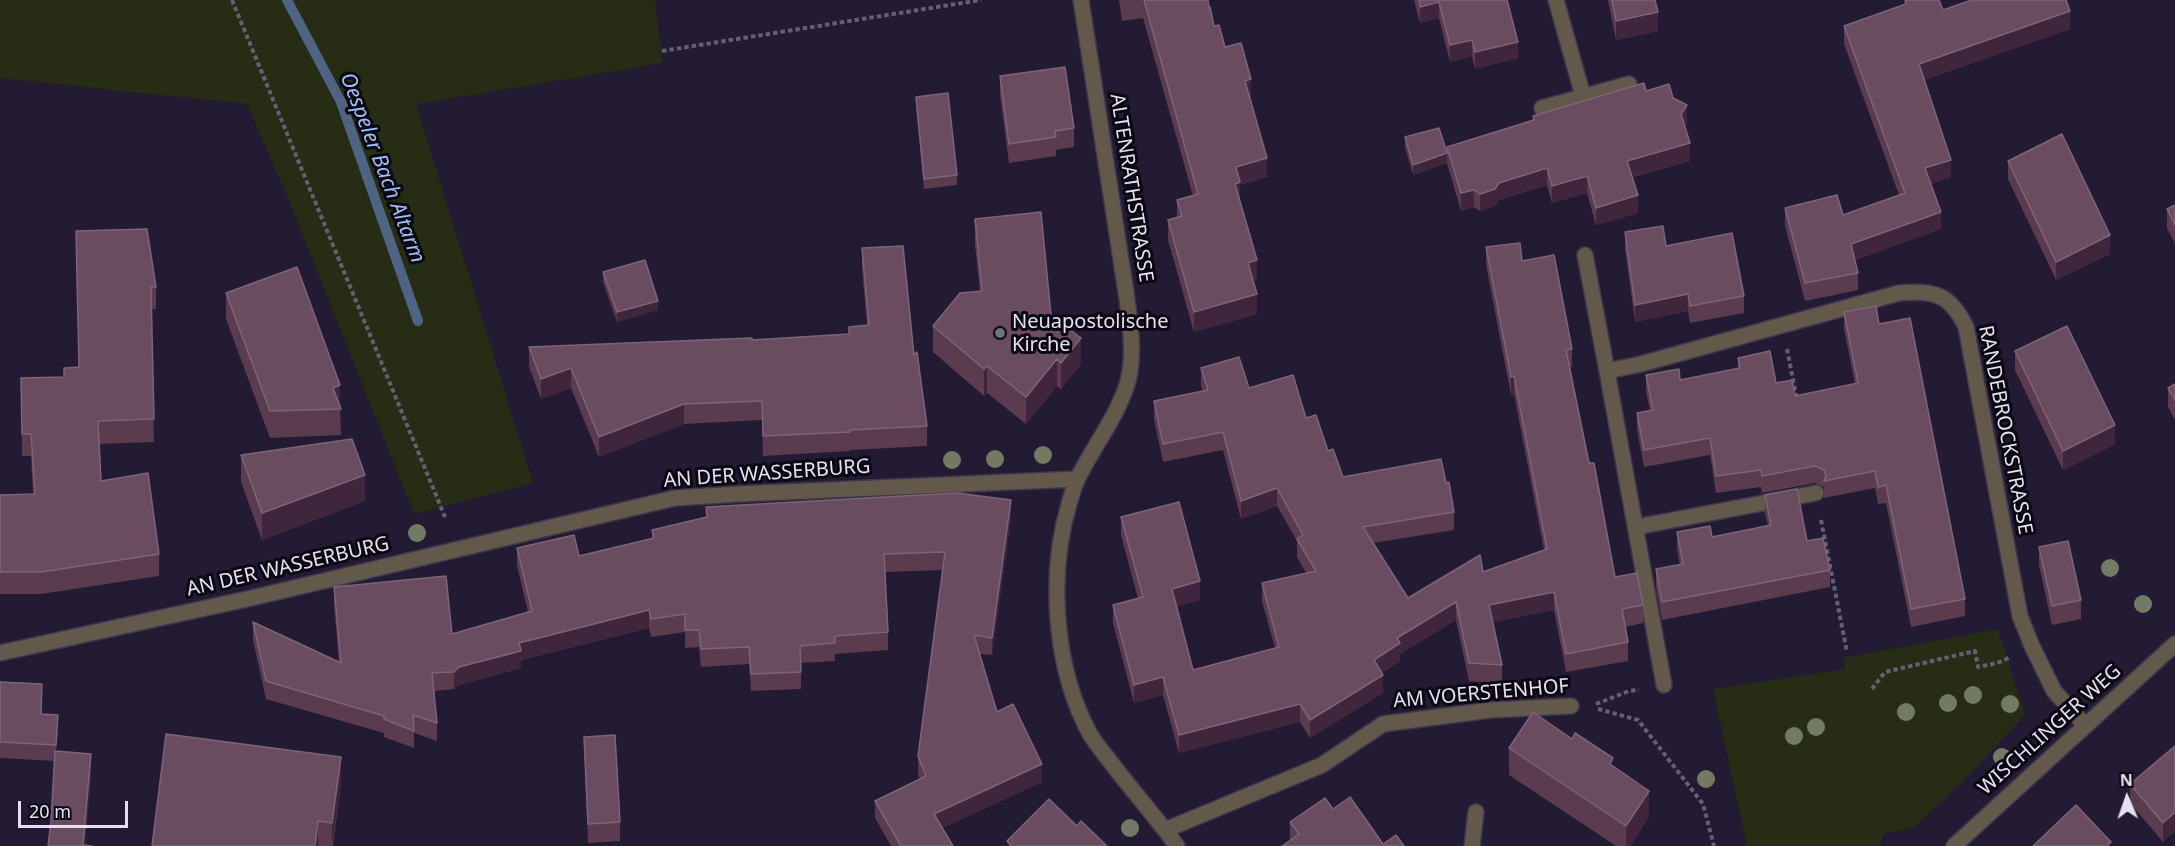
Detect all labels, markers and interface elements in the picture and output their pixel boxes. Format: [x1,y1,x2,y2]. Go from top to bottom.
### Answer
water label: Oespeler Bach Altarm [334,69,430,267]
street label: ALTENRATHSTRASSE [1104,92,1158,284]
place label: Neuapostolische Kirche [1012,310,1168,357]
street label: RANDEBROCKSTRASSE [1973,323,2037,537]
marker: Neuapostolische Kirche [993,326,1007,340]
street label: AN DER WASSERBURG [663,455,871,493]
street label: AN DER WASSERBURG [184,532,392,602]
street label: WISCHLINGER WEG [1974,660,2126,800]
street label: AM VOERSTENHOF [1392,674,1570,714]
north arrow [2097,768,2157,828]
scale bar [21,789,130,827]
text: 20 m [29,799,71,823]

